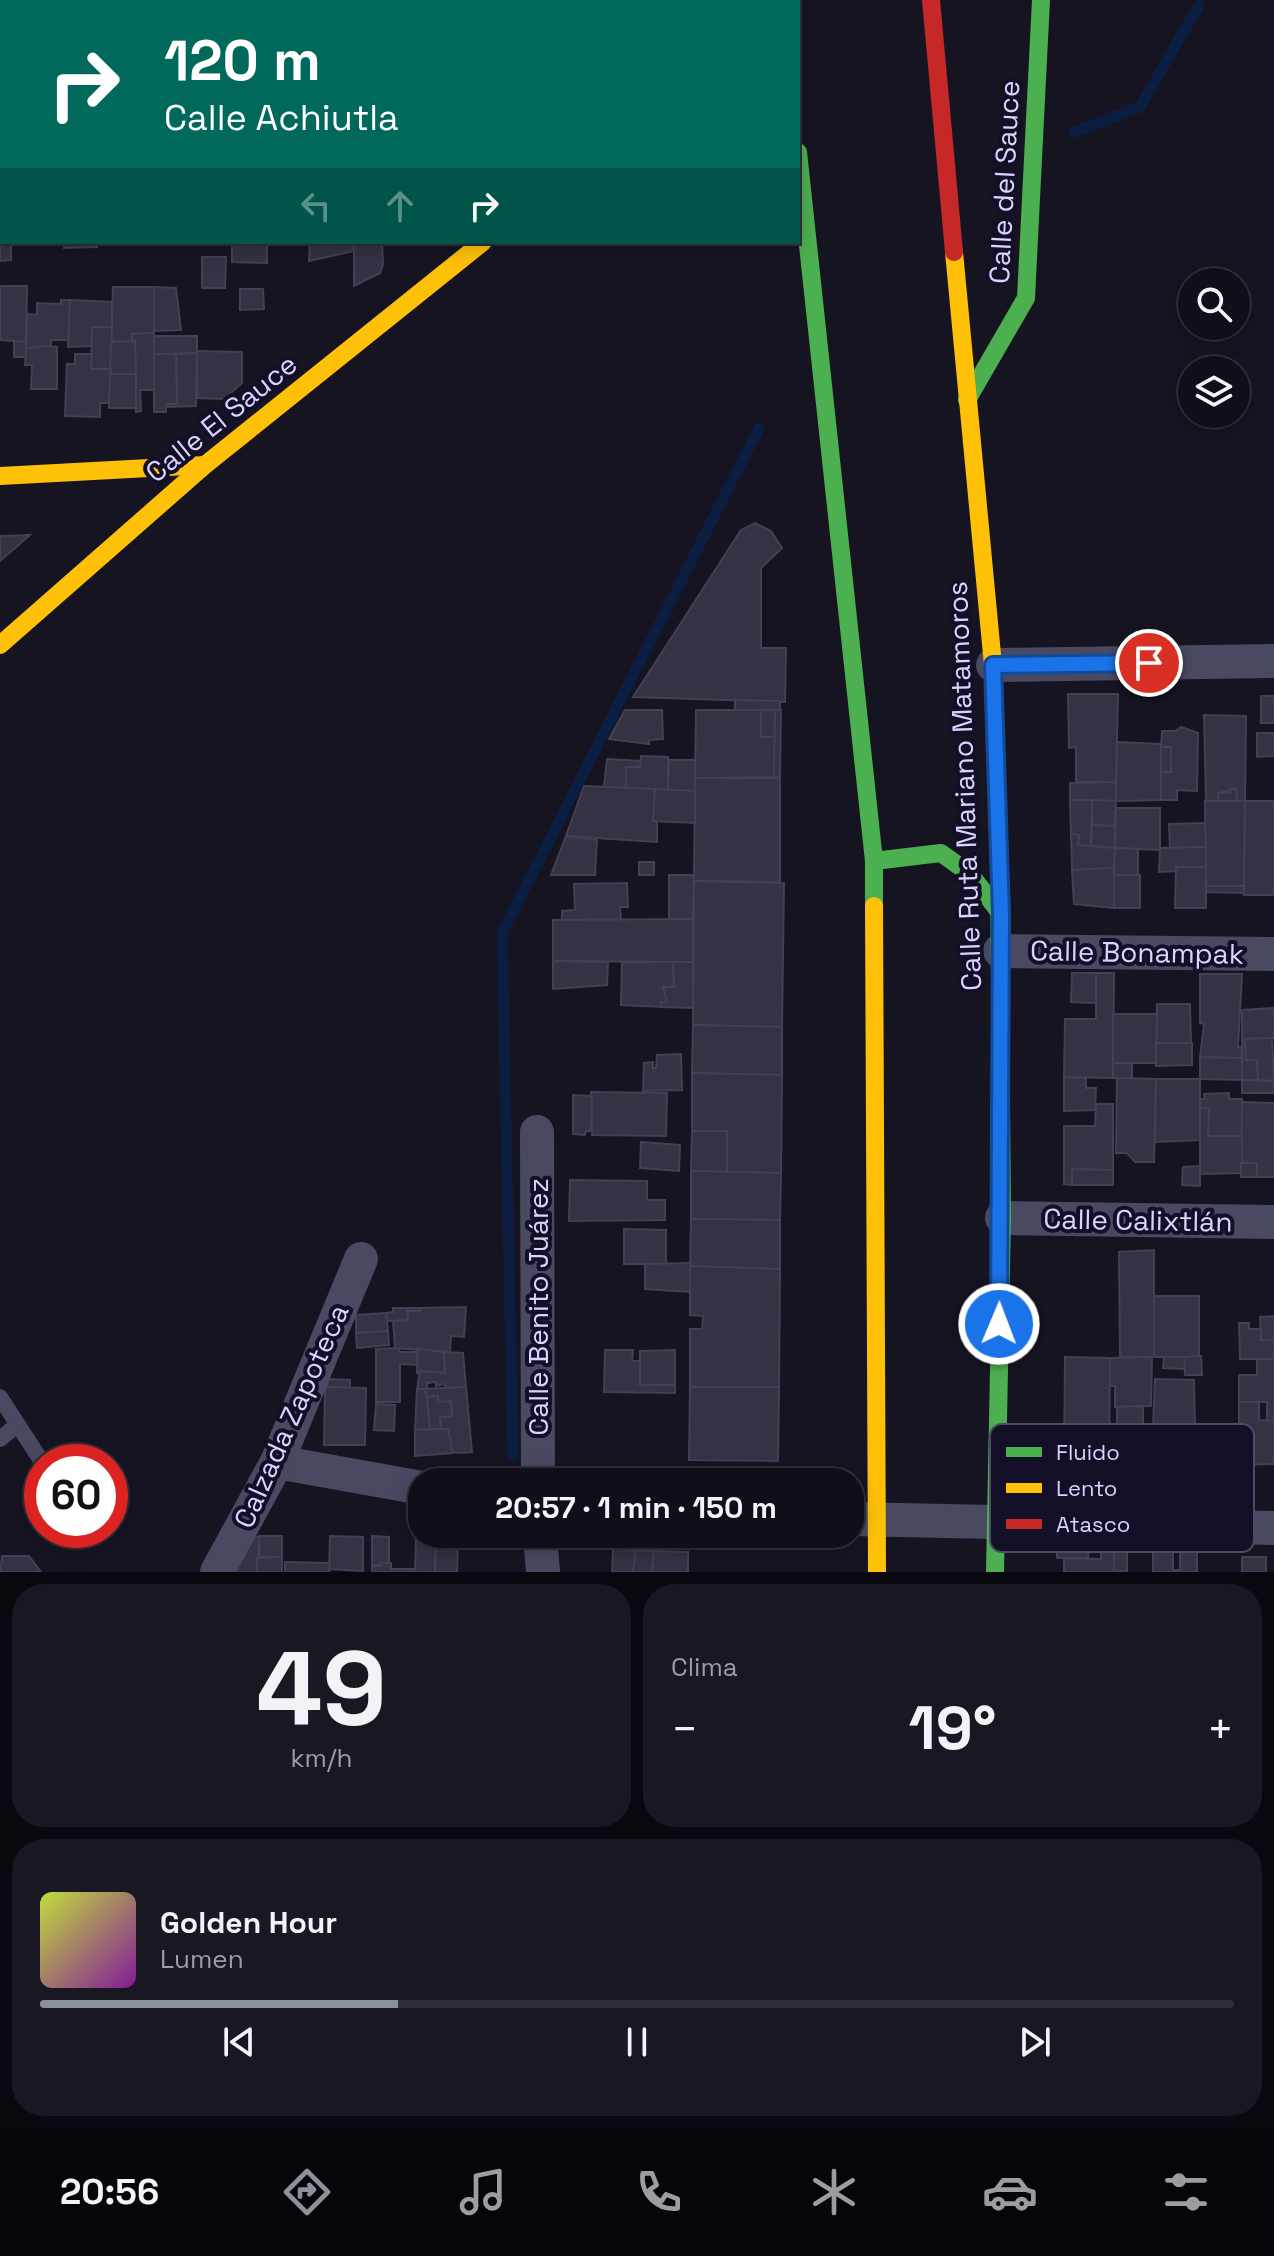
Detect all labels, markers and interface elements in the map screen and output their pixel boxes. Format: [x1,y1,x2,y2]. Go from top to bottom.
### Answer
text: 120 m [164,25,321,96]
icon: right [32,32,136,136]
street label: Calle del Sauce [981,79,1027,285]
text: Calle Achiutla [164,95,399,141]
icon: left [294,184,338,228]
icon: ahead [378,184,422,228]
icon: right [462,184,506,228]
map controls [1178,268,1250,428]
button: search [1178,268,1250,340]
street label: Calle El Sauce [138,346,304,490]
button: layers [1178,356,1250,428]
street label: Calle Ruta Mariano Matamoros [939,581,989,991]
pin [1115,629,1183,697]
icon: arrive [1127,641,1171,685]
street label: Calle Bonampak [1030,932,1244,972]
street label: Calle Benito Juárez [520,1178,556,1436]
street label: Calle Calixtlán [1043,1200,1233,1240]
position arrow [957,1282,1041,1366]
street label: Calzada Zapoteca [225,1298,357,1534]
legend [990,1424,1254,1552]
text: Fluido [1056,1438,1120,1466]
speed limit sign: 60 [24,1444,128,1548]
text: Lento [1056,1474,1117,1502]
text: 20:57 · 1 min · 150 m [495,1488,777,1527]
text: Atasco [1056,1510,1130,1538]
text: 49 [256,1623,387,1755]
text: Clima [671,1650,738,1684]
text: 19° [909,1690,996,1767]
text: − [671,1701,698,1757]
text: + [1207,1701,1234,1757]
text: km/h [291,1741,352,1775]
text: Golden Hour [160,1903,337,1942]
text: Lumen [160,1942,244,1976]
icon: previous [217,2020,261,2064]
icon: pause [615,2020,659,2064]
icon: next [1013,2020,1057,2064]
icon: directions [279,2164,335,2220]
icon: music [455,2164,511,2220]
icon: phone [631,2164,687,2220]
icon: climate [806,2164,862,2220]
icon: car [982,2164,1038,2220]
icon: filters [1158,2164,1214,2220]
text: 20:56 [60,2169,159,2215]

